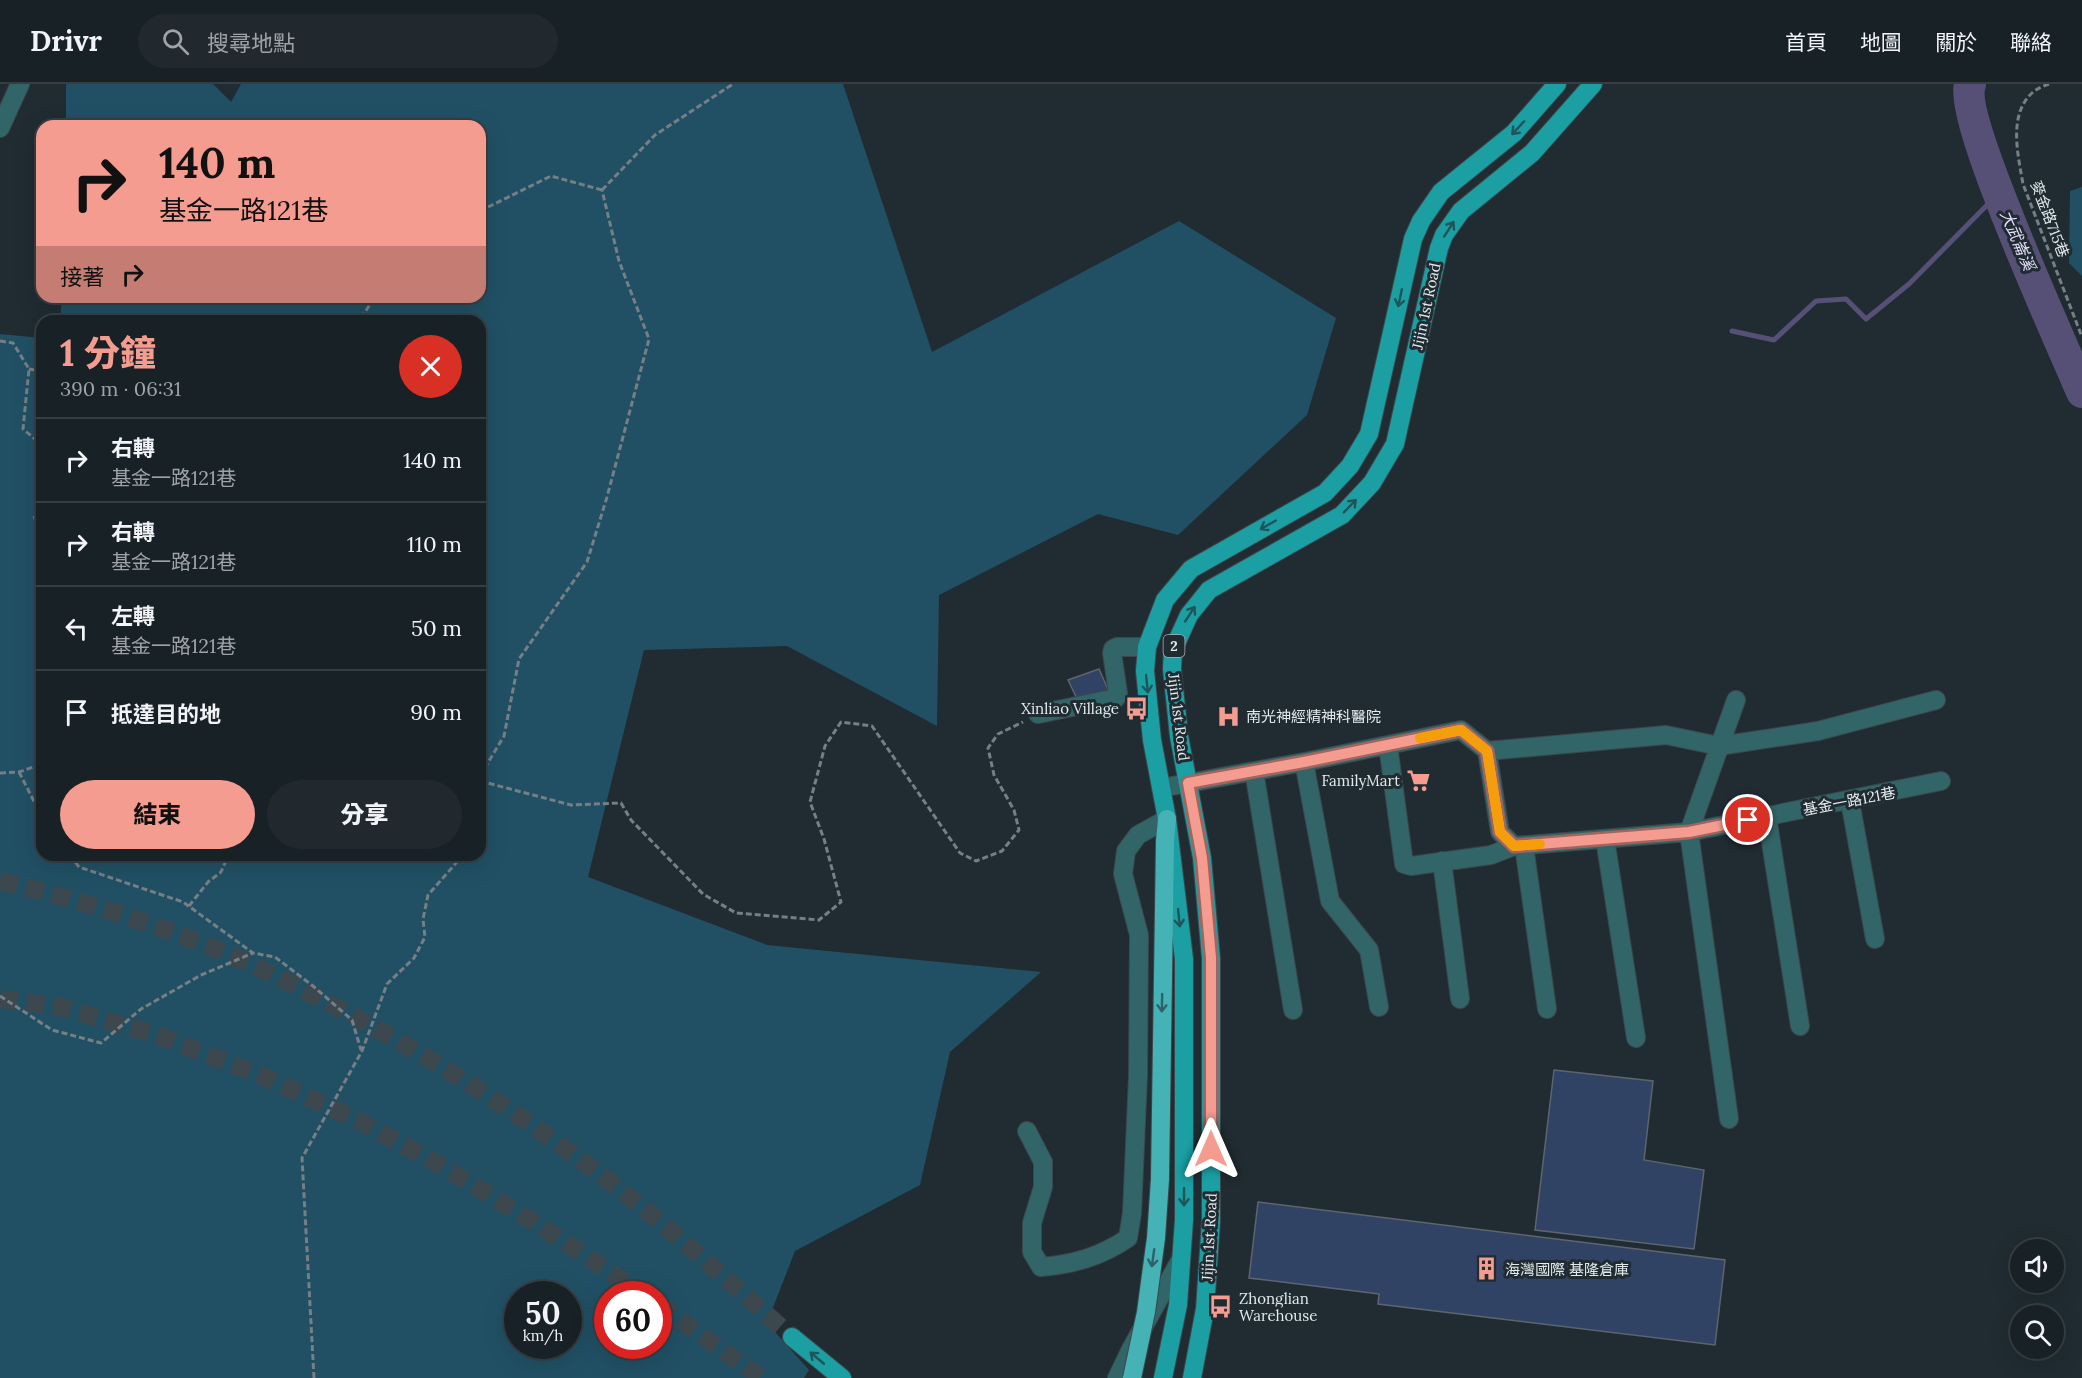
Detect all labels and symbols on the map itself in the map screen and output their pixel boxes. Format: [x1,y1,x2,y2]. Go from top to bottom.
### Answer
one-way arrow [1510,120,1525,135]
street label: 麥金路715巷 [2027,178,2073,260]
water label: 大武崙溪 [1996,207,2040,275]
one-way arrow [1443,221,1455,238]
street label: Jijin 1st Road [1407,261,1444,352]
one-way arrow [1393,289,1405,308]
one-way arrow [1343,499,1357,514]
one-way arrow [1260,520,1277,532]
one-way arrow [1185,606,1197,623]
road number: 2 [1164,635,1184,657]
street label: Jijin 1st Road [1164,671,1194,762]
one-way arrow [1142,673,1153,693]
bus stop icon: Xinliao Village [1124,695,1150,721]
place label: Xinliao Village [1021,699,1119,718]
hospital icon: 南光神經精神科醫院 [1215,703,1241,729]
place label: 南光神經精神科醫院 [1246,707,1381,726]
supermarket icon: FamilyMart [1405,767,1431,793]
place label: FamilyMart [1321,771,1400,790]
street label: 基金一路121巷 [1801,783,1897,819]
pin [1722,794,1773,845]
one-way arrow [1174,908,1185,928]
one-way arrow [1157,992,1168,1012]
position arrow [1179,1117,1243,1181]
one-way arrow [1178,1187,1190,1207]
street label: Jijin 1st Road [1197,1193,1221,1282]
one-way arrow [1148,1248,1159,1268]
building icon: 海灣國際 基隆倉庫 [1474,1256,1500,1282]
place label: 海灣國際 基隆倉庫 [1505,1260,1629,1279]
speed limit sign: 60 [594,1281,672,1359]
place label: Zhonglian Warehouse [1239,1289,1317,1325]
bus stop icon: Zhonglian Warehouse [1208,1294,1234,1320]
one-way arrow [809,1351,825,1364]

